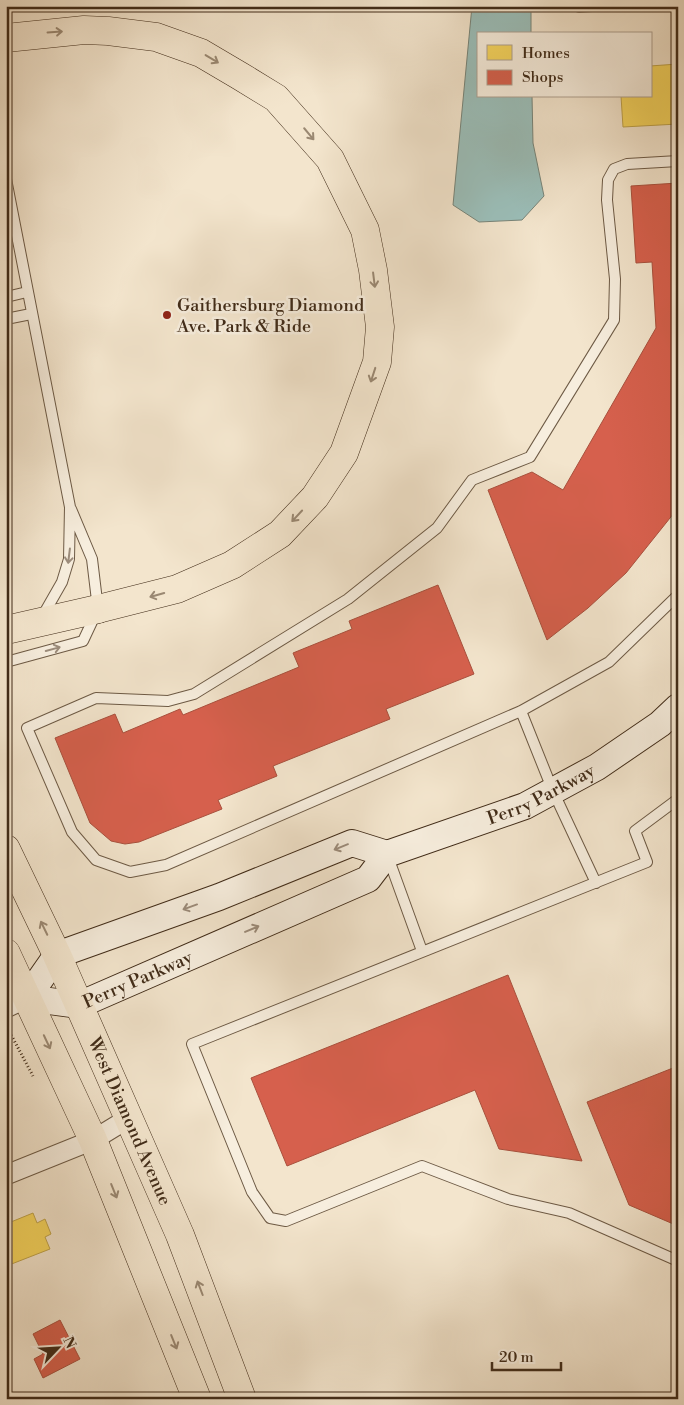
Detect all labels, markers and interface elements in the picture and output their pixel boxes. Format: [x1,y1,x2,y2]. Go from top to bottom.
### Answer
one-way arrow [46,27,62,37]
legend [477,32,652,98]
text: Homes [522,44,570,63]
one-way arrow [205,55,219,65]
text: Shops [522,68,563,87]
one-way arrow [303,127,314,140]
one-way arrow [369,271,379,287]
place label: Gaithersburg Diamond Ave. Park & Ride [176,294,365,338]
marker: Gaithersburg Diamond Ave. Park & Ride [161,309,173,321]
one-way arrow [368,367,378,383]
one-way arrow [291,510,303,523]
one-way arrow [64,547,74,563]
one-way arrow [149,591,165,601]
one-way arrow [45,644,61,653]
street label: Perry Parkway [484,759,599,830]
one-way arrow [334,843,349,853]
one-way arrow [183,903,198,912]
one-way arrow [39,921,49,936]
one-way arrow [244,924,259,934]
street label: Perry Parkway [79,946,196,1014]
street label: West Diamond Avenue [82,1033,176,1209]
one-way arrow [43,1034,53,1049]
one-way arrow [109,1183,119,1198]
one-way arrow [195,1281,204,1296]
north arrow [32,1322,82,1372]
one-way arrow [170,1333,179,1349]
text: N [58,1334,79,1352]
scale bar [492,1340,560,1372]
text: 20 m [499,1348,534,1367]

